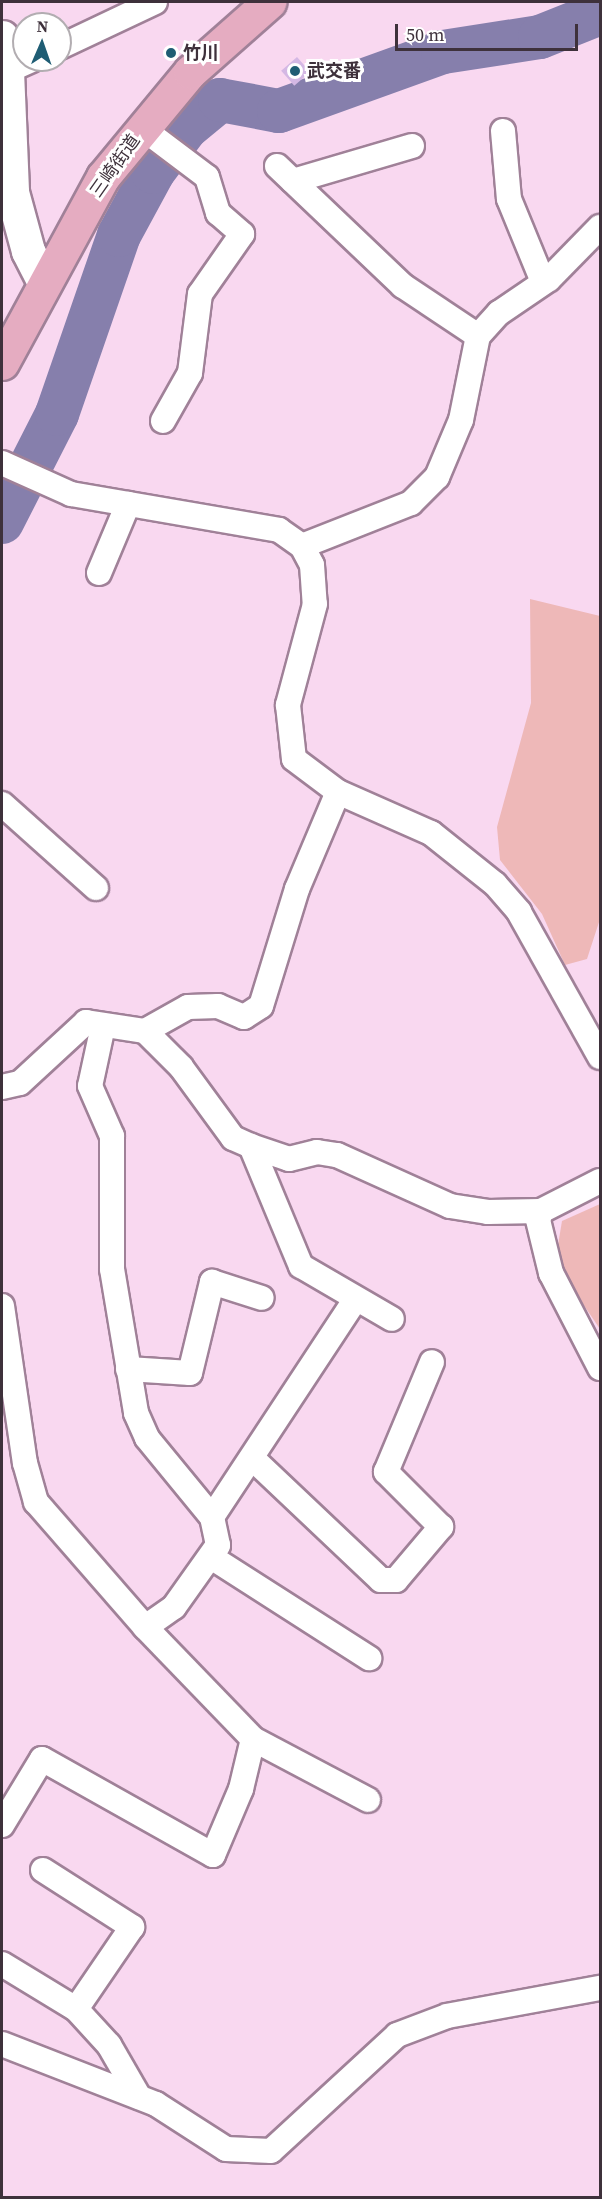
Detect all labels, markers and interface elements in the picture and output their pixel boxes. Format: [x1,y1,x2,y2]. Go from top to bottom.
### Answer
north arrow [12,12,72,72]
scale bar [398,12,581,50]
text: N [36,15,49,37]
text: 50 m [406,22,444,47]
place label: 竹川 [183,42,219,64]
marker: 竹川 [164,46,178,60]
place label: 武交番 [307,60,361,82]
marker: 武交番 [288,64,302,78]
street label: 三崎街道 [86,130,144,202]

